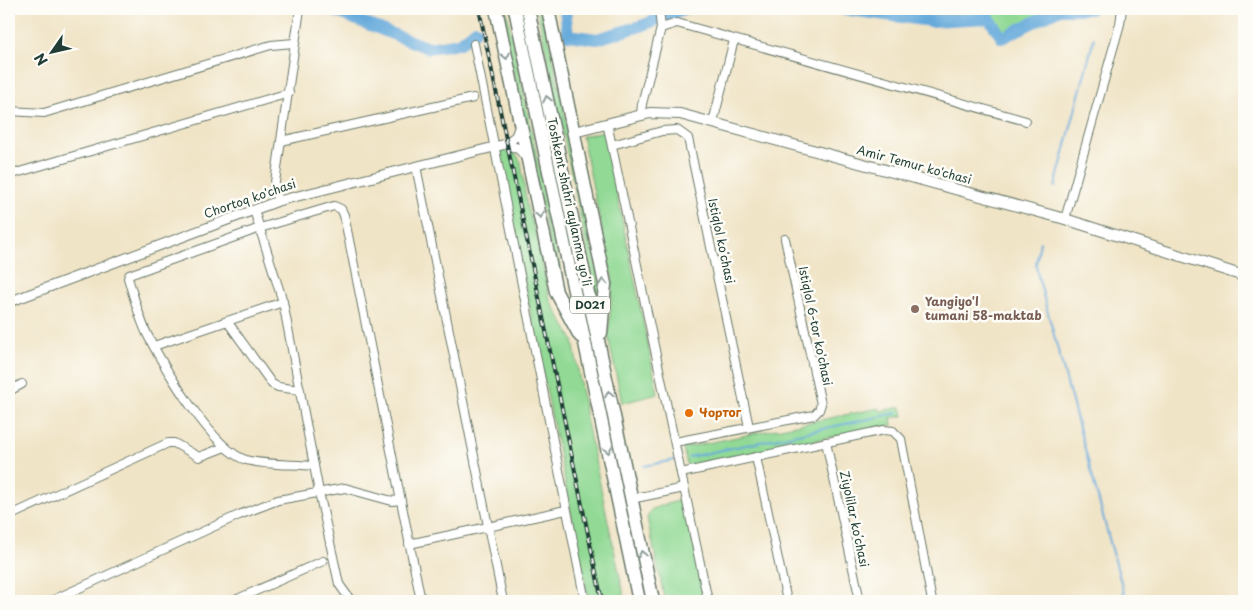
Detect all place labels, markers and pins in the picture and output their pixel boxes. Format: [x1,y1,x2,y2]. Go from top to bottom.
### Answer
place label: Yangiyo'l tumani 58-maktab [925,292,1042,324]
marker: Yangiyo'l tumani 58-maktab [909,303,921,315]
place label: Чортог [699,403,741,421]
marker: Чортог [683,407,695,419]

